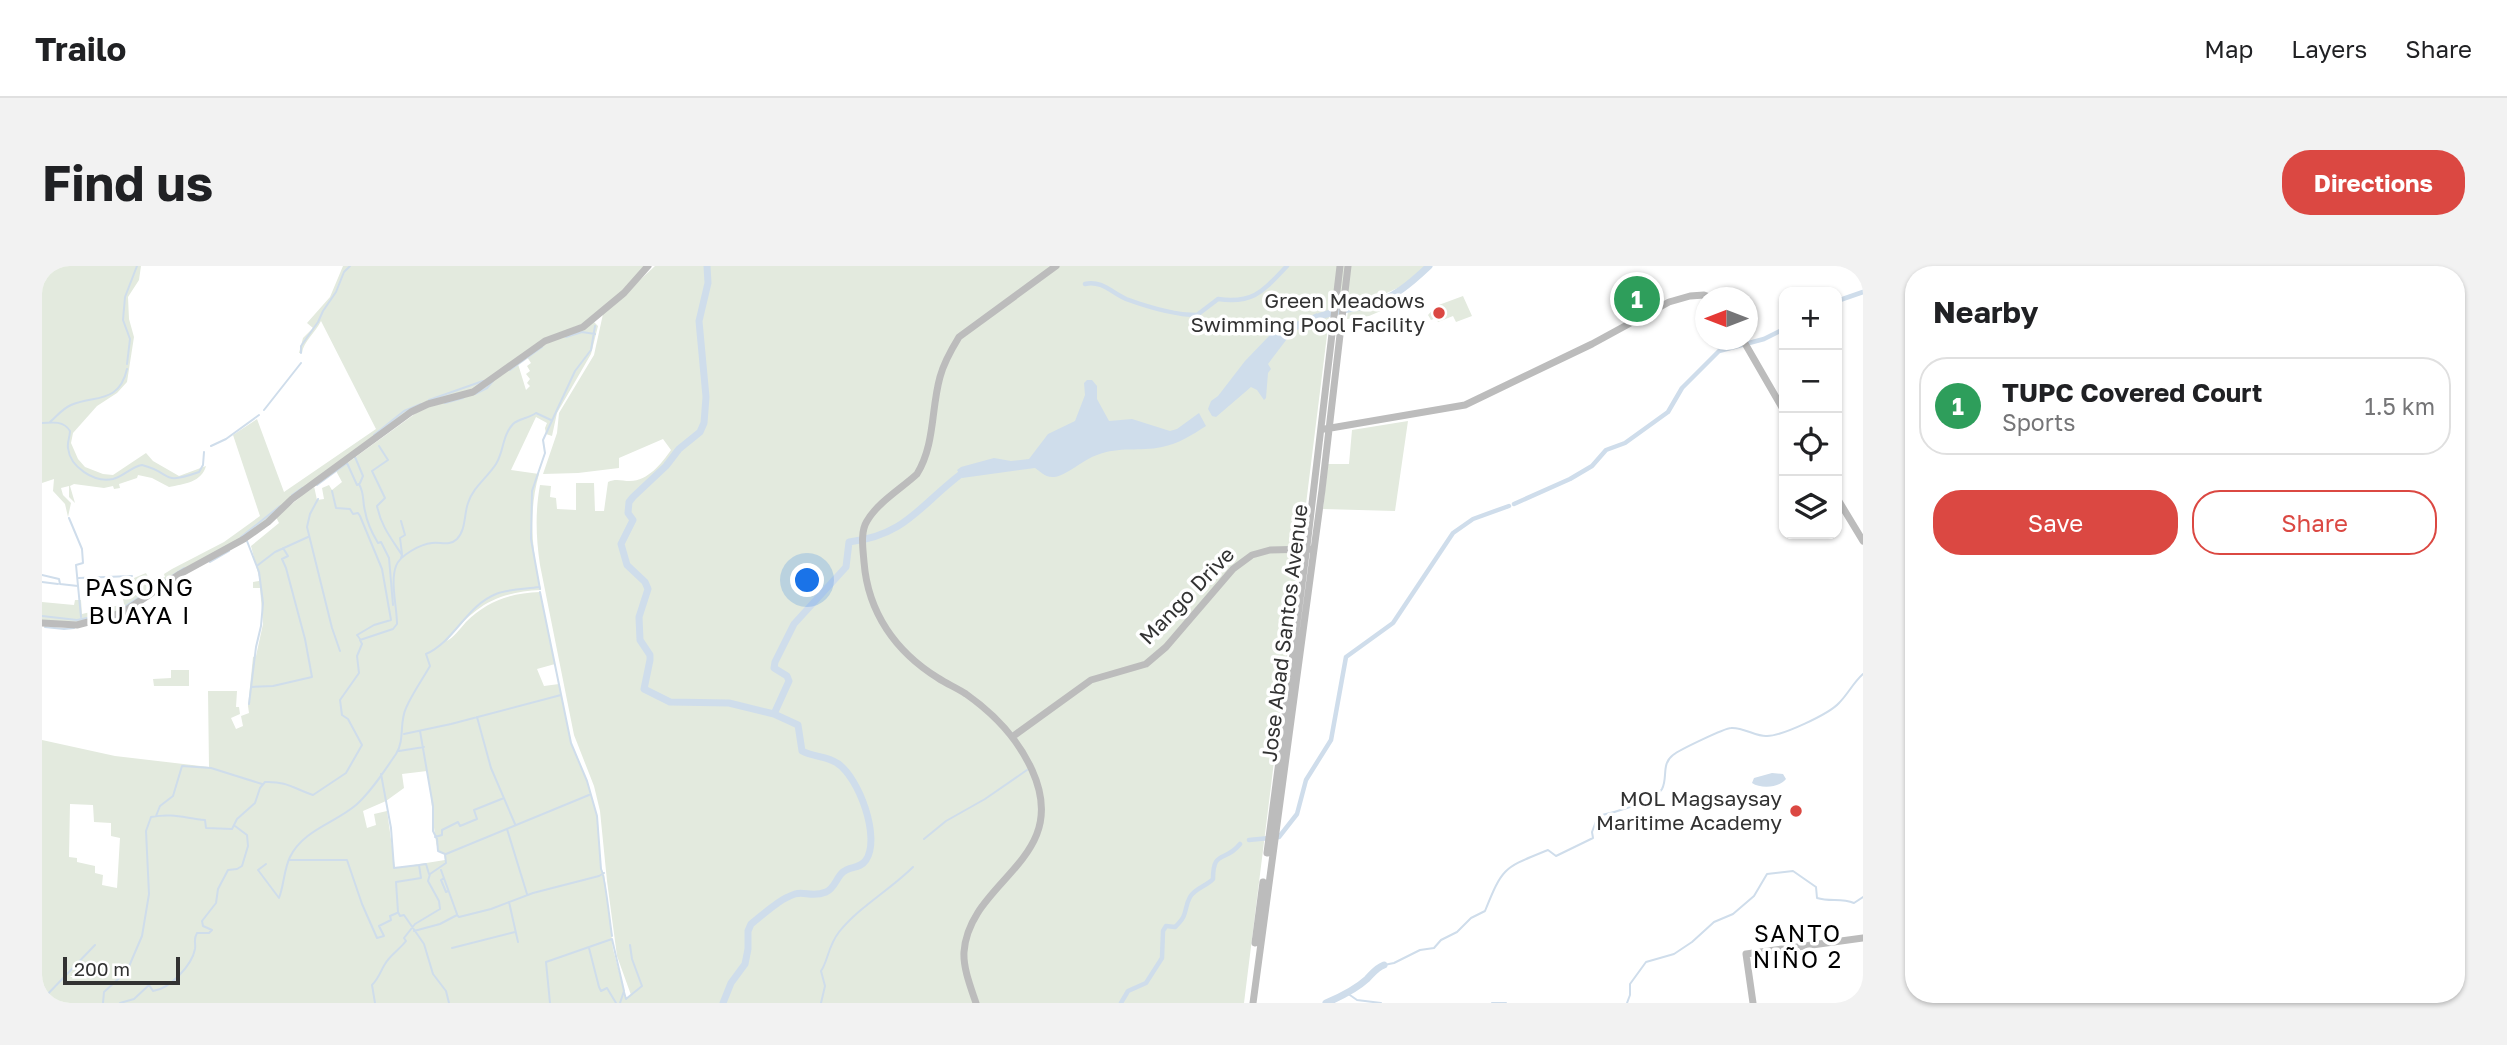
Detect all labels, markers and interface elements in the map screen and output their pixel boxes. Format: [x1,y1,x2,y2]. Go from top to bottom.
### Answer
text: Trailo [35,29,126,68]
text: Map [2204,34,2253,63]
text: Layers [2291,34,2367,63]
text: Share [2405,34,2472,63]
button: Directions [2282,150,2465,215]
text: Find us [42,153,213,212]
pin: 1 [1614,273,1660,325]
place label: Green Meadows Swimming Pool Facility [1191,287,1425,337]
north arrow [1695,287,1758,350]
map controls [1779,287,1842,539]
button: + [1779,287,1842,350]
text: Nearby [1933,294,2038,330]
marker: Green Meadows Swimming Pool Facility [1431,305,1447,321]
button: − [1779,350,1842,413]
text: TUPC Covered Court [2002,377,2262,408]
text: 1 [1952,392,1964,420]
text: 1.5 km [2365,392,2435,420]
text: Sports [2002,408,2076,436]
button: locate [1779,413,1842,476]
button: layers [1779,476,1842,539]
button: Save [1933,490,2178,555]
button: Share [2192,490,2437,555]
street label: Jose Abad Santos Avenue [1255,503,1313,763]
street label: Mango Drive [1133,541,1239,650]
your location [790,563,824,597]
district label: PASONG BUAYA I [85,572,195,629]
place label: MOL Magsaysay Maritime Academy [1596,785,1782,835]
marker: MOL Magsaysay Maritime Academy [1788,803,1804,819]
district label: SANTO NIÑO 2 [1753,919,1843,973]
scale bar [63,954,180,986]
text: 200 m [74,957,130,980]

